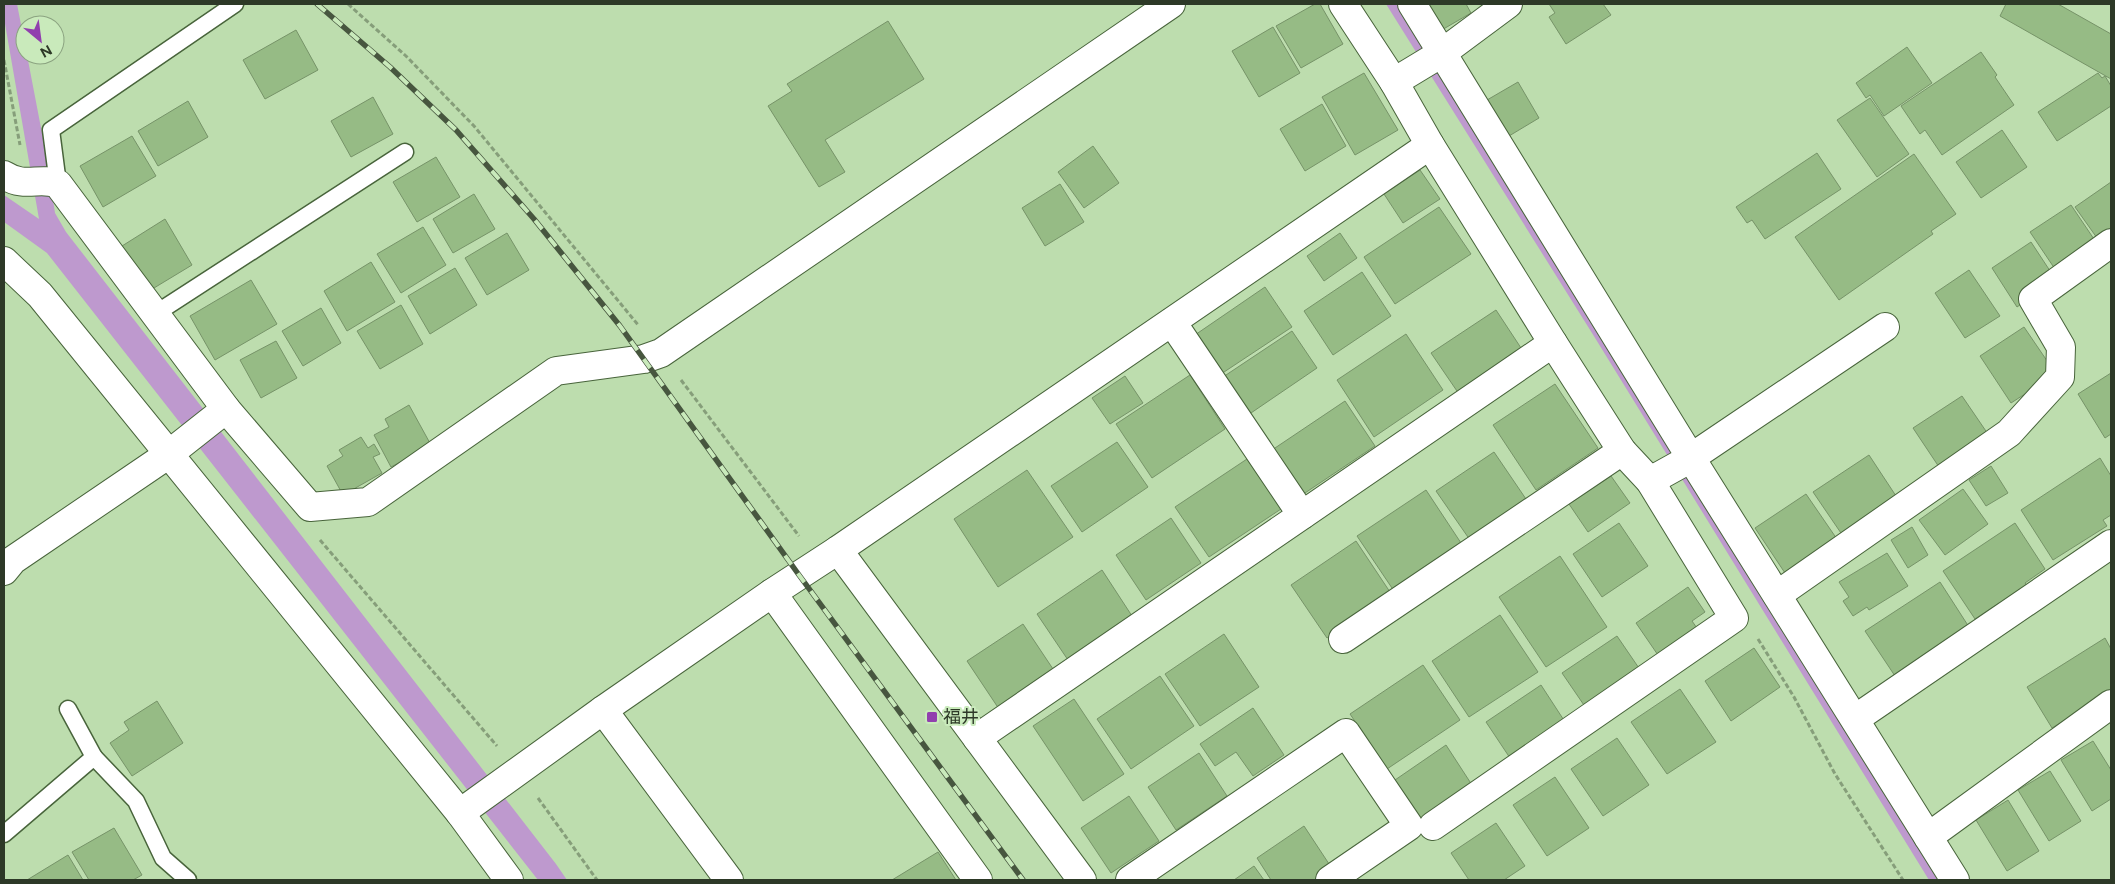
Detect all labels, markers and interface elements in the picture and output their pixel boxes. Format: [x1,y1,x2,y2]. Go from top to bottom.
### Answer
north arrow [15,15,65,65]
text: N [37,41,55,61]
place label: 福井 [943,706,979,728]
marker: 福井 [925,710,939,724]

